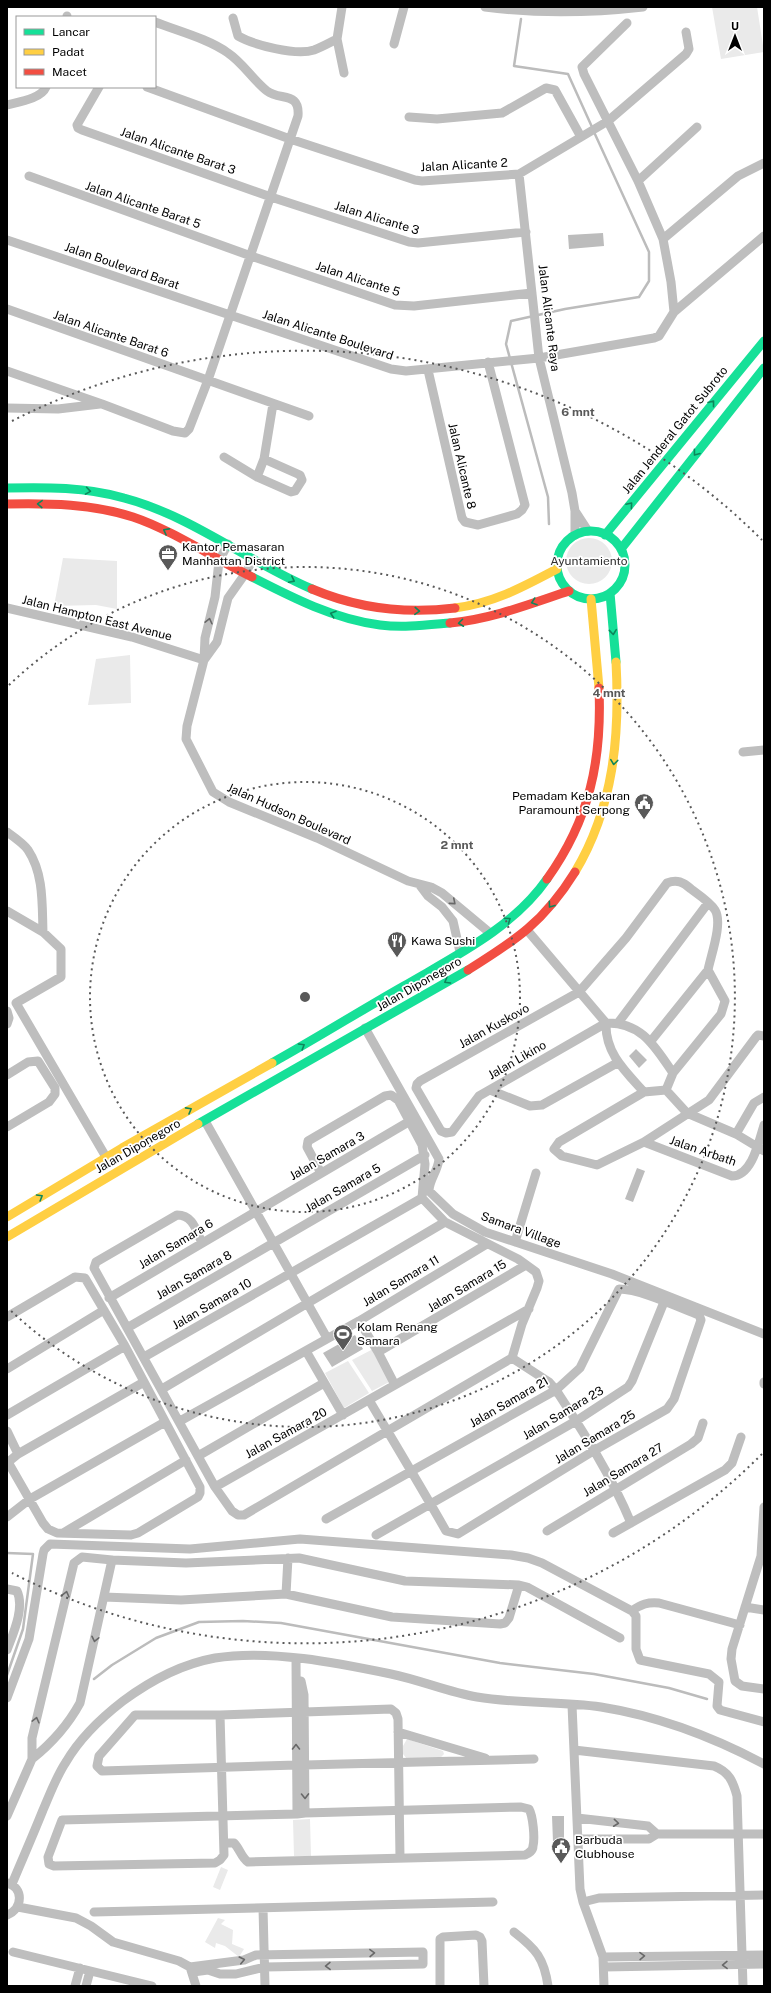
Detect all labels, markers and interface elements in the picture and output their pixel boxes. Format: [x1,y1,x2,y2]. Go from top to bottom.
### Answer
legend [16,16,156,88]
north arrow [715,16,755,56]
text: U [731,20,739,32]
text: Lancar [52,25,90,39]
text: Padat [52,45,85,59]
text: Macet [52,65,87,79]
street label: Jalan Alicante Barat 3 [119,125,237,177]
street label: Jalan Alicante 2 [420,156,508,174]
street label: Jalan Alicante Barat 5 [83,179,203,231]
street label: Jalan Alicante 3 [333,198,421,238]
street label: Jalan Boulevard Barat [63,240,182,292]
street label: Jalan Alicante 5 [314,259,402,299]
street label: Jalan Alicante Raya [535,264,563,372]
street label: Jalan Alicante Boulevard [261,307,395,363]
street label: Jalan Alicante Barat 6 [52,308,170,360]
street label: Jalan Jenderal Gatot Subroto [619,363,731,496]
one-way arrow [707,401,714,408]
text: 6 mnt [561,405,595,419]
street label: Jalan Alicante 8 [445,422,479,511]
one-way arrow [694,449,701,456]
one-way arrow [85,486,91,495]
one-way arrow [37,499,43,508]
one-way arrow [626,502,633,509]
one-way arrow [163,529,170,536]
place label: Kantor Pemasaran Manhattan District [182,540,285,568]
office icon: Kantor Pemasaran Manhattan District [157,543,179,571]
park label: Ayuntamiento [550,554,628,568]
one-way arrow [288,575,295,583]
street label: Jalan Hampton East Avenue [20,593,174,643]
one-way arrow [530,597,537,606]
one-way arrow [414,606,420,615]
one-way arrow [329,610,336,619]
one-way arrow [204,618,213,625]
one-way arrow [458,618,464,627]
one-way arrow [609,629,618,635]
text: 4 mnt [592,686,626,700]
one-way arrow [610,759,619,765]
street label: Jalan Hudson Boulevard [225,780,353,848]
place label: Pemadam Kebakaran Paramount Serpong [512,789,630,817]
public building icon: Pemadam Kebakaran Paramount Serpong [633,792,655,820]
text: 2 mnt [441,838,473,852]
one-way arrow [448,897,455,904]
one-way arrow [549,900,556,907]
one-way arrow [504,918,511,925]
restaurant icon: Kawa Sushi [386,930,408,958]
place label: Kawa Sushi [411,934,475,948]
street label: Jalan Diponegoro [374,954,464,1014]
one-way arrow [444,977,451,984]
centre of rings [298,990,312,1004]
street label: Jalan Kuskovo [456,1001,532,1051]
street label: Jalan Likino [485,1038,549,1082]
one-way arrow [298,1044,305,1051]
one-way arrow [185,1108,192,1115]
street label: Jalan Diponegoro [93,1116,183,1176]
street label: Jalan Samara 3 [287,1129,367,1183]
street label: Jalan Arbath [668,1133,738,1169]
street label: Jalan Samara 5 [303,1161,383,1215]
one-way arrow [36,1194,43,1202]
street label: Samara Village [479,1209,563,1251]
street label: Jalan Samara 6 [136,1216,216,1272]
street label: Jalan Samara 8 [154,1248,234,1302]
street label: Jalan Samara 11 [360,1253,442,1309]
street label: Jalan Samara 15 [425,1257,509,1315]
street label: Jalan Samara 10 [170,1276,254,1332]
place label: Kolam Renang Samara [357,1320,438,1348]
sports icon: Kolam Renang Samara [332,1323,354,1351]
street label: Jalan Samara 21 [467,1374,551,1430]
street label: Jalan Samara 23 [520,1383,606,1443]
street label: Jalan Samara 20 [243,1405,329,1461]
street label: Jalan Samara 25 [552,1407,638,1467]
street label: Jalan Samara 27 [580,1440,666,1500]
one-way arrow [62,1590,70,1597]
one-way arrow [91,1636,99,1643]
one-way arrow [31,1717,40,1724]
one-way arrow [292,1744,300,1750]
one-way arrow [301,1793,309,1799]
one-way arrow [613,1818,619,1827]
place label: Barbuda Clubhouse [575,1833,635,1861]
public building icon: Barbuda Clubhouse [550,1836,572,1864]
one-way arrow [369,1949,375,1957]
one-way arrow [639,1952,645,1961]
one-way arrow [239,1956,245,1964]
one-way arrow [722,1961,728,1969]
one-way arrow [325,1962,331,1970]

